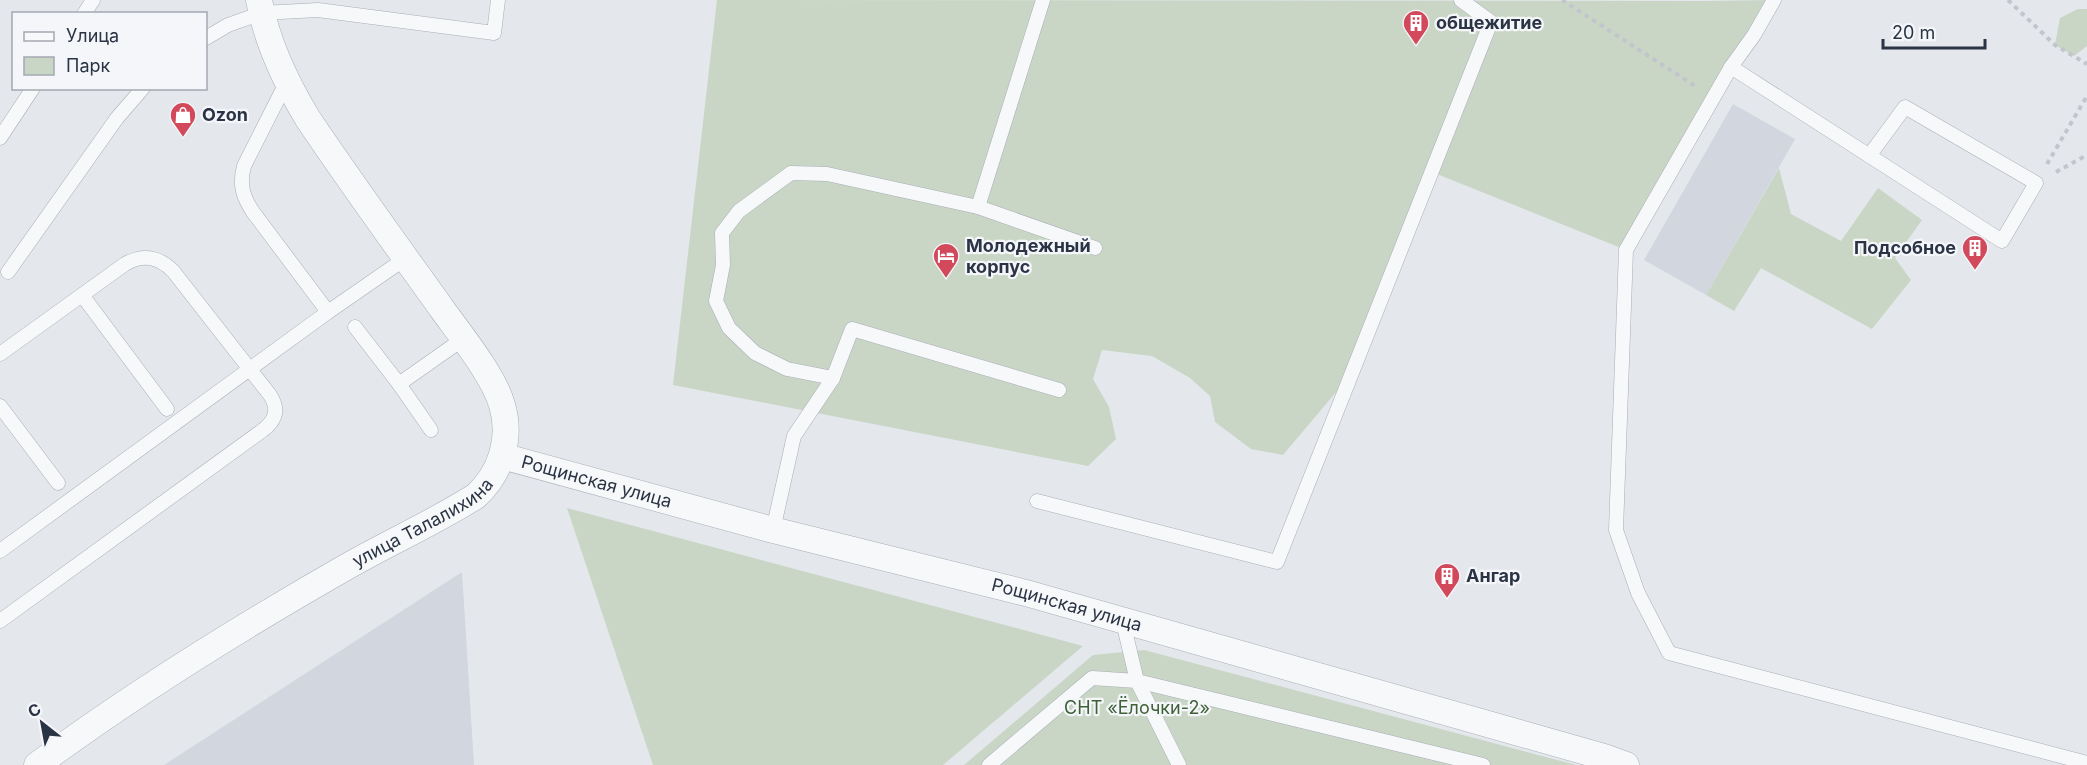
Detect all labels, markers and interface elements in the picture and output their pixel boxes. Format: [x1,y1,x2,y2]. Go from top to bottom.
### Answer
building icon: общежитие [1401,8,1431,46]
legend [12,12,207,90]
place label: общежитие [1436,12,1542,33]
scale bar [1883,12,1985,50]
text: 20 m [1892,22,1935,43]
text: Улица [66,25,119,46]
text: Парк [66,55,111,76]
shop icon: Ozon [168,100,198,138]
place label: Ozon [202,104,248,125]
building icon: Подсобное [1960,233,1990,271]
place label: Молодежный корпус [966,235,1091,277]
place label: Подсобное [1854,237,1956,258]
hotel icon: Молодежный корпус [931,241,961,279]
street label: Рощинская улица [519,451,674,512]
street label: улица Талалихина [349,474,497,571]
building icon: Ангар [1432,561,1462,599]
place label: Ангар [1466,565,1520,586]
street label: Рощинская улица [989,574,1144,635]
north arrow [12,693,72,753]
park label: СНТ «Ёлочки-2» [1064,696,1210,718]
text: С [24,698,45,722]

